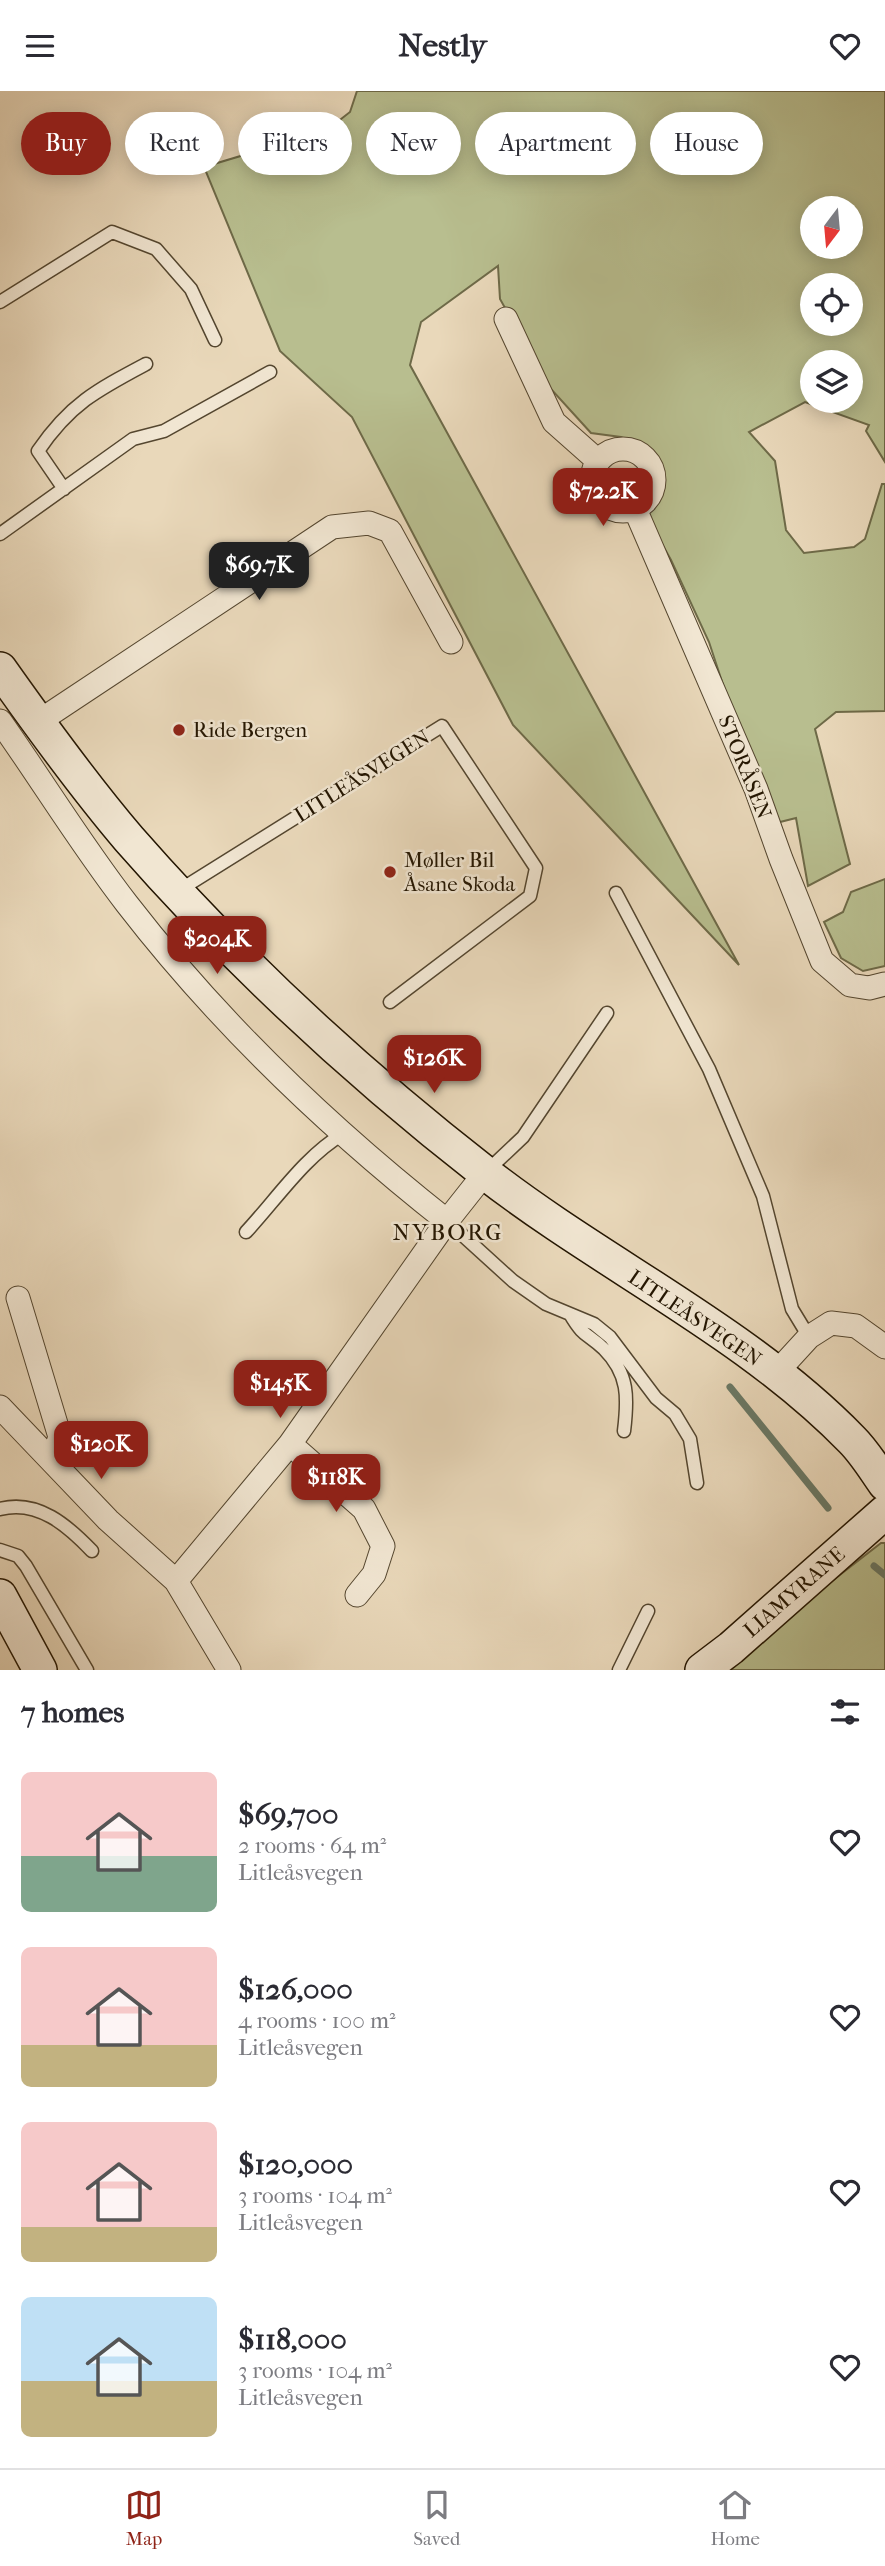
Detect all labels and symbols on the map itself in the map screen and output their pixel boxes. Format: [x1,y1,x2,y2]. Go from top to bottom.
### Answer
north arrow [800,196,863,259]
pin: $72.2K [546,469,660,528]
pin: $69.7K [202,543,316,602]
street label: STORÅSEN [713,712,777,822]
place label: Ride Bergen [193,718,307,742]
marker: Ride Bergen [171,722,187,738]
street label: LITLEÅSVEGEN [290,725,434,827]
place label: Møller Bil Åsane Skoda [403,848,515,896]
marker: Møller Bil Åsane Skoda [382,864,398,880]
pin: $204K [168,917,266,976]
pin: $126K [385,1035,483,1095]
district label: NYBORG [393,1219,503,1246]
street label: LITLEÅSVEGEN [624,1265,766,1371]
pin: $145K [231,1361,329,1420]
pin: $120K [52,1421,150,1481]
pin: $118K [287,1455,385,1514]
street label: LIAMYRANE [739,1542,849,1642]

